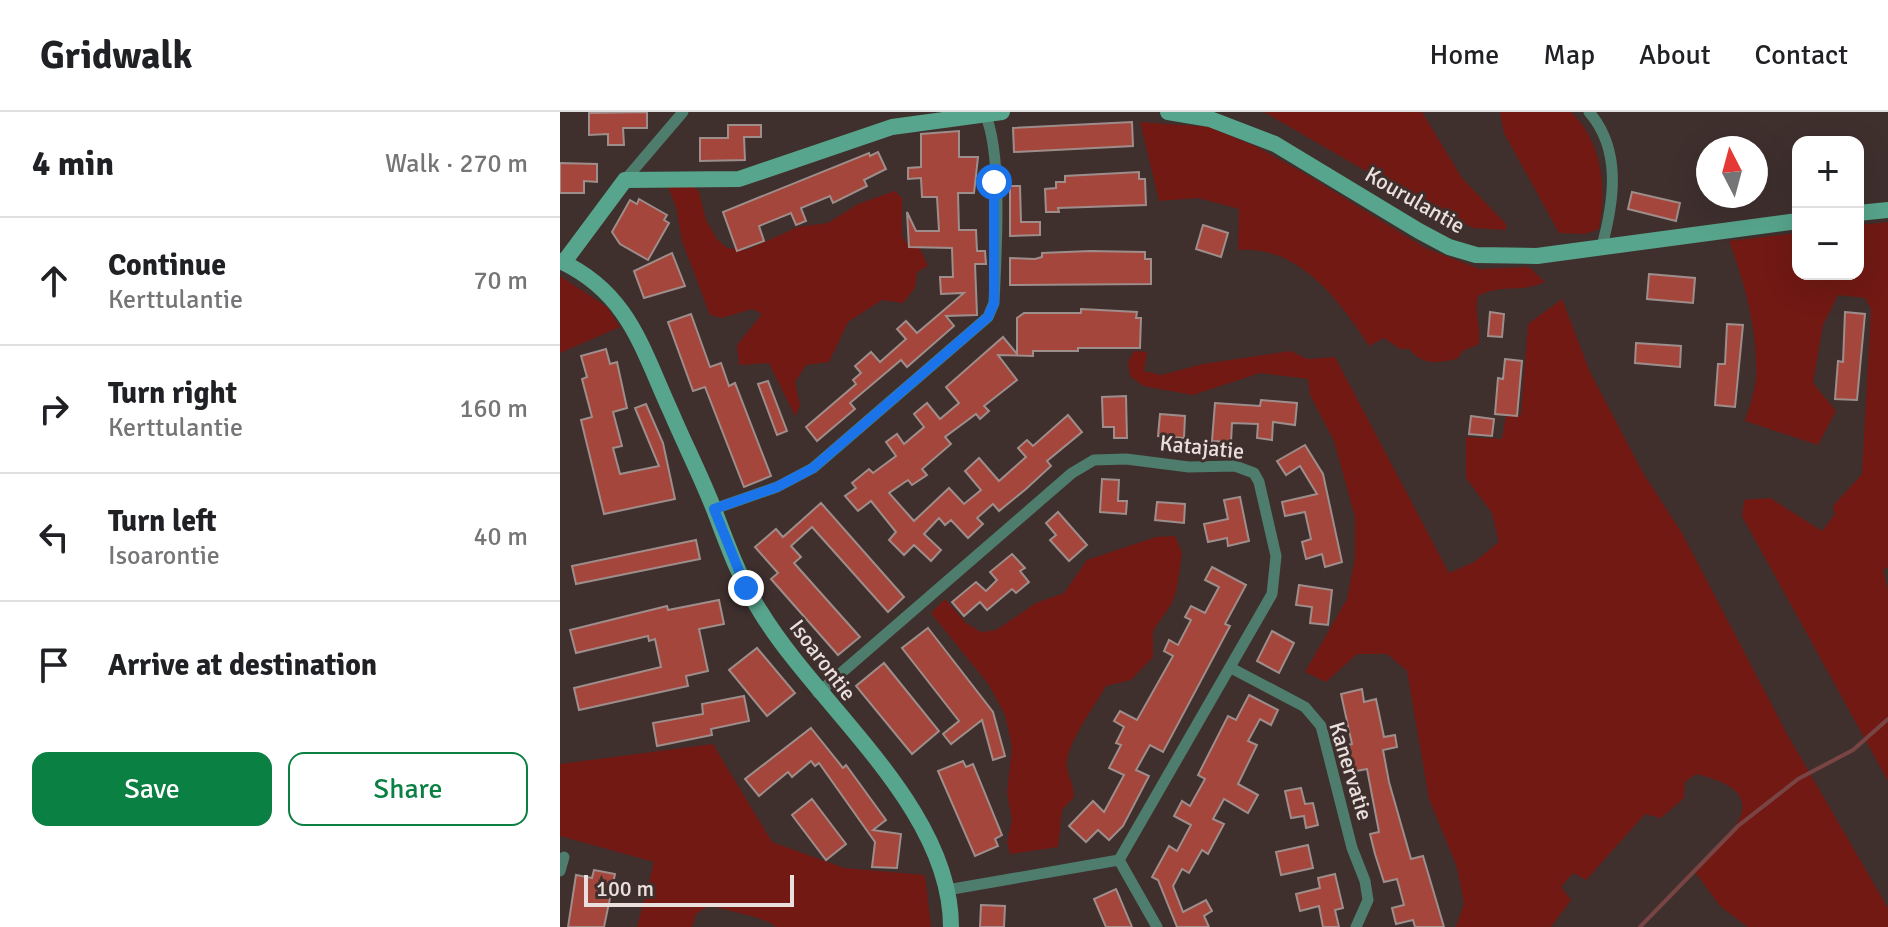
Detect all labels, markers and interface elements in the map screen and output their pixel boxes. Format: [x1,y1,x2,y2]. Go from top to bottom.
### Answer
text: Gridwalk [40,32,192,79]
text: Home [1430,38,1499,72]
text: Map [1543,38,1595,72]
text: About [1639,38,1711,72]
text: Contact [1755,38,1848,72]
north arrow [1696,136,1768,208]
map controls [1792,136,1864,280]
button: + [1792,136,1864,208]
text: 4 min [32,143,114,185]
text: Walk · 270 m [385,148,528,180]
street label: Kourulantie [1360,161,1470,239]
route start [976,164,1012,200]
button: − [1792,208,1864,280]
text: Continue [108,247,226,284]
icon: ahead [32,259,76,303]
text: 70 m [473,265,528,297]
text: Kerttulantie [108,284,243,316]
text: Turn right [108,375,237,412]
icon: right [32,387,76,431]
text: 160 m [459,393,528,425]
text: Kerttulantie [108,412,243,444]
street label: Katajatie [1158,429,1246,465]
text: Turn left [108,503,217,540]
icon: left [32,515,76,559]
text: 40 m [473,521,528,553]
text: Isoarontie [108,540,220,572]
route end [728,570,764,606]
street label: Isoarontie [784,614,862,706]
icon: arrive [32,643,76,687]
text: Arrive at destination [108,647,377,684]
street label: Kanervatie [1323,718,1379,824]
button: Save [32,752,272,826]
button: Share [288,752,528,826]
scale bar [584,871,794,907]
text: 100 m [596,875,654,902]

